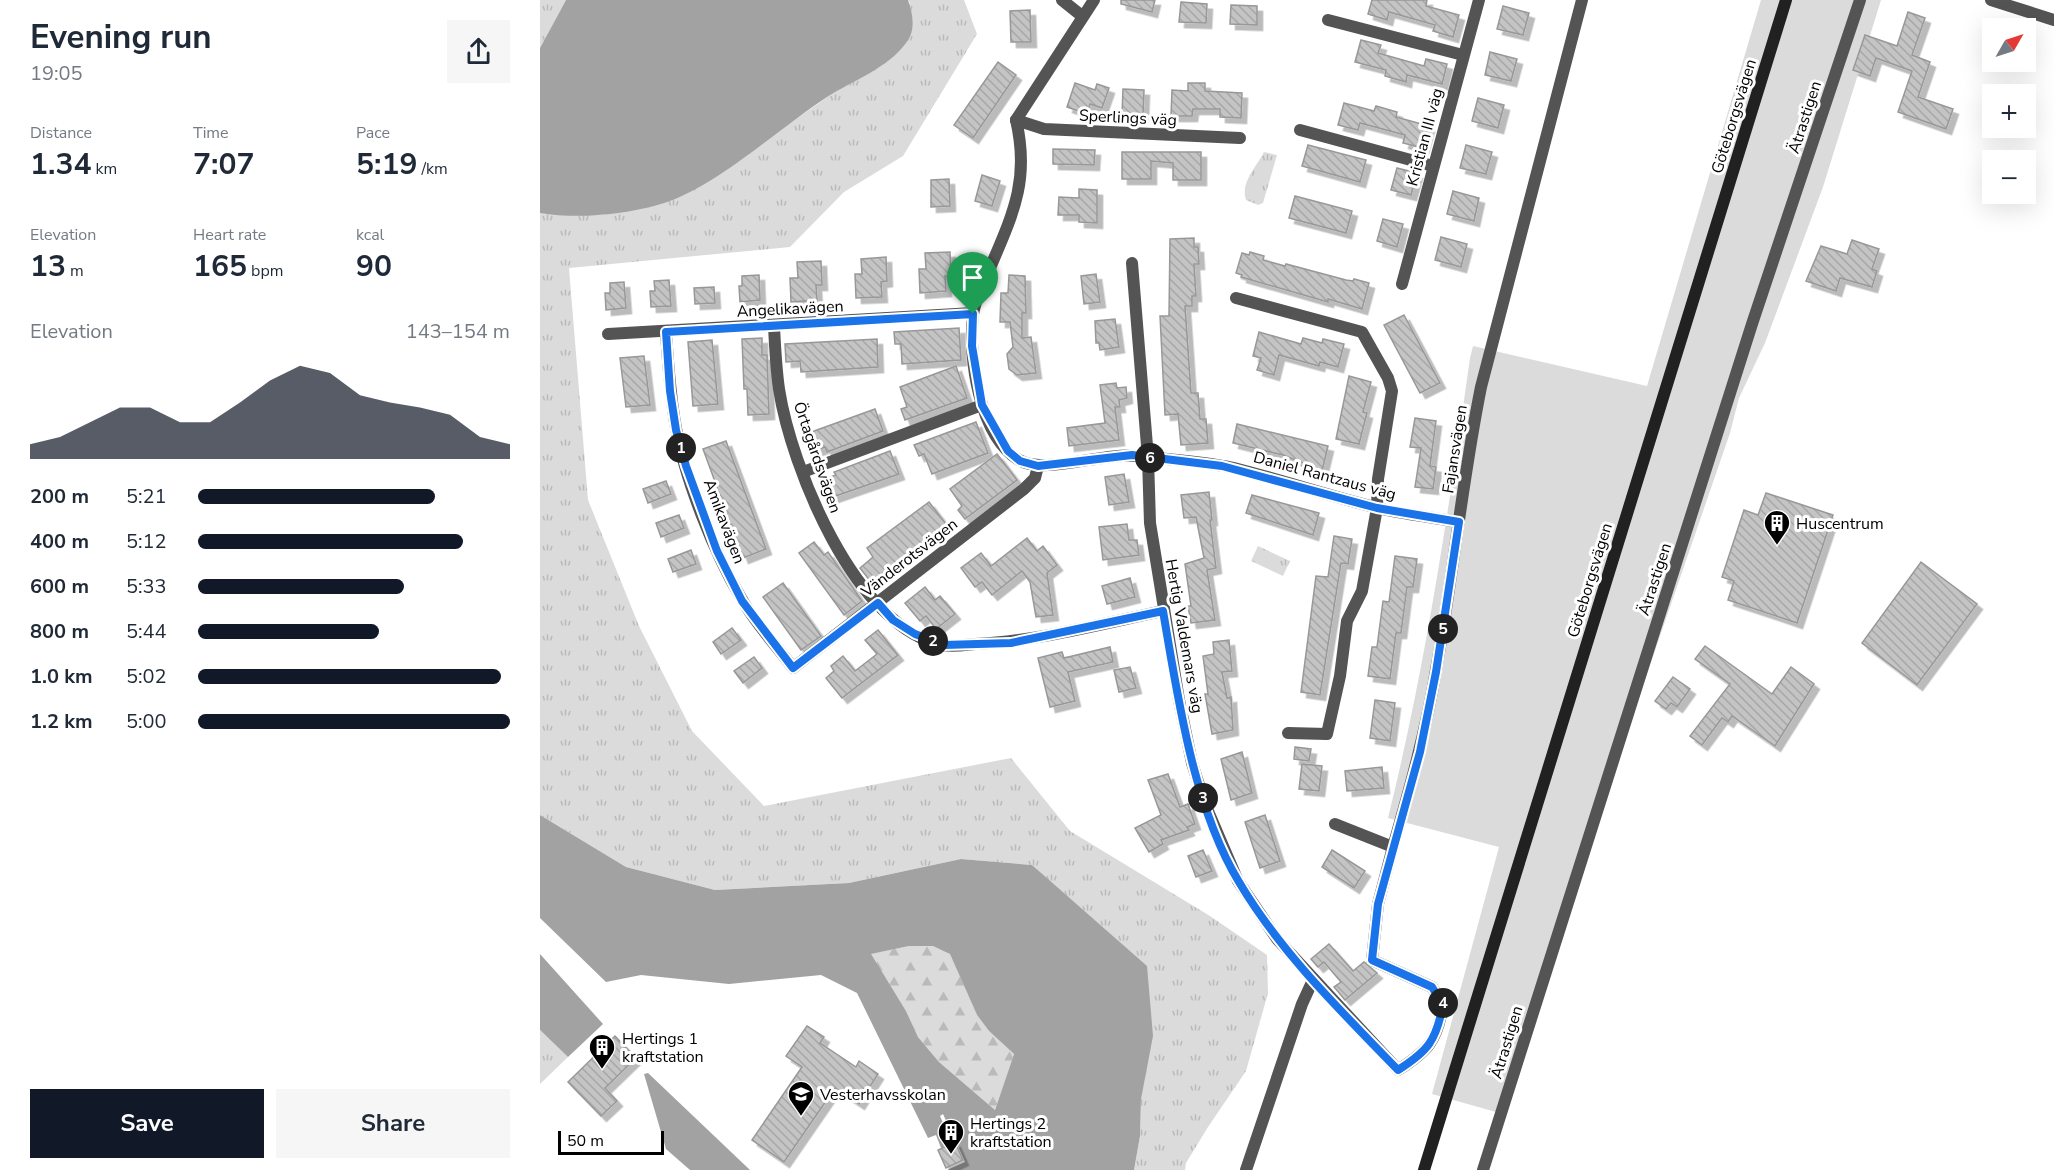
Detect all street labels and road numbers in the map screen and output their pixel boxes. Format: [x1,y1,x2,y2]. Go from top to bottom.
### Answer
street label: Göteborgsvägen [1706,56,1762,176]
street label: Ätrastigen [1783,78,1827,156]
street label: Kristian III väg [1401,86,1449,189]
street label: Sperlings väg [1078,104,1177,132]
street label: Angelikavägen [736,295,844,323]
street label: Örtagårdsvägen [788,399,846,516]
street label: Fajansvägen [1437,403,1473,495]
street label: Daniel Rantzaus väg [1251,446,1399,506]
street label: Amikavägen [698,476,750,567]
street label: Vänderotsvägen [856,513,962,603]
street label: Göteborgsvägen [1562,520,1618,640]
street label: Ätrastigen [1633,540,1677,618]
street label: Hertig Valdemars väg [1160,557,1208,715]
street label: Ätrastigen [1485,1003,1528,1081]

